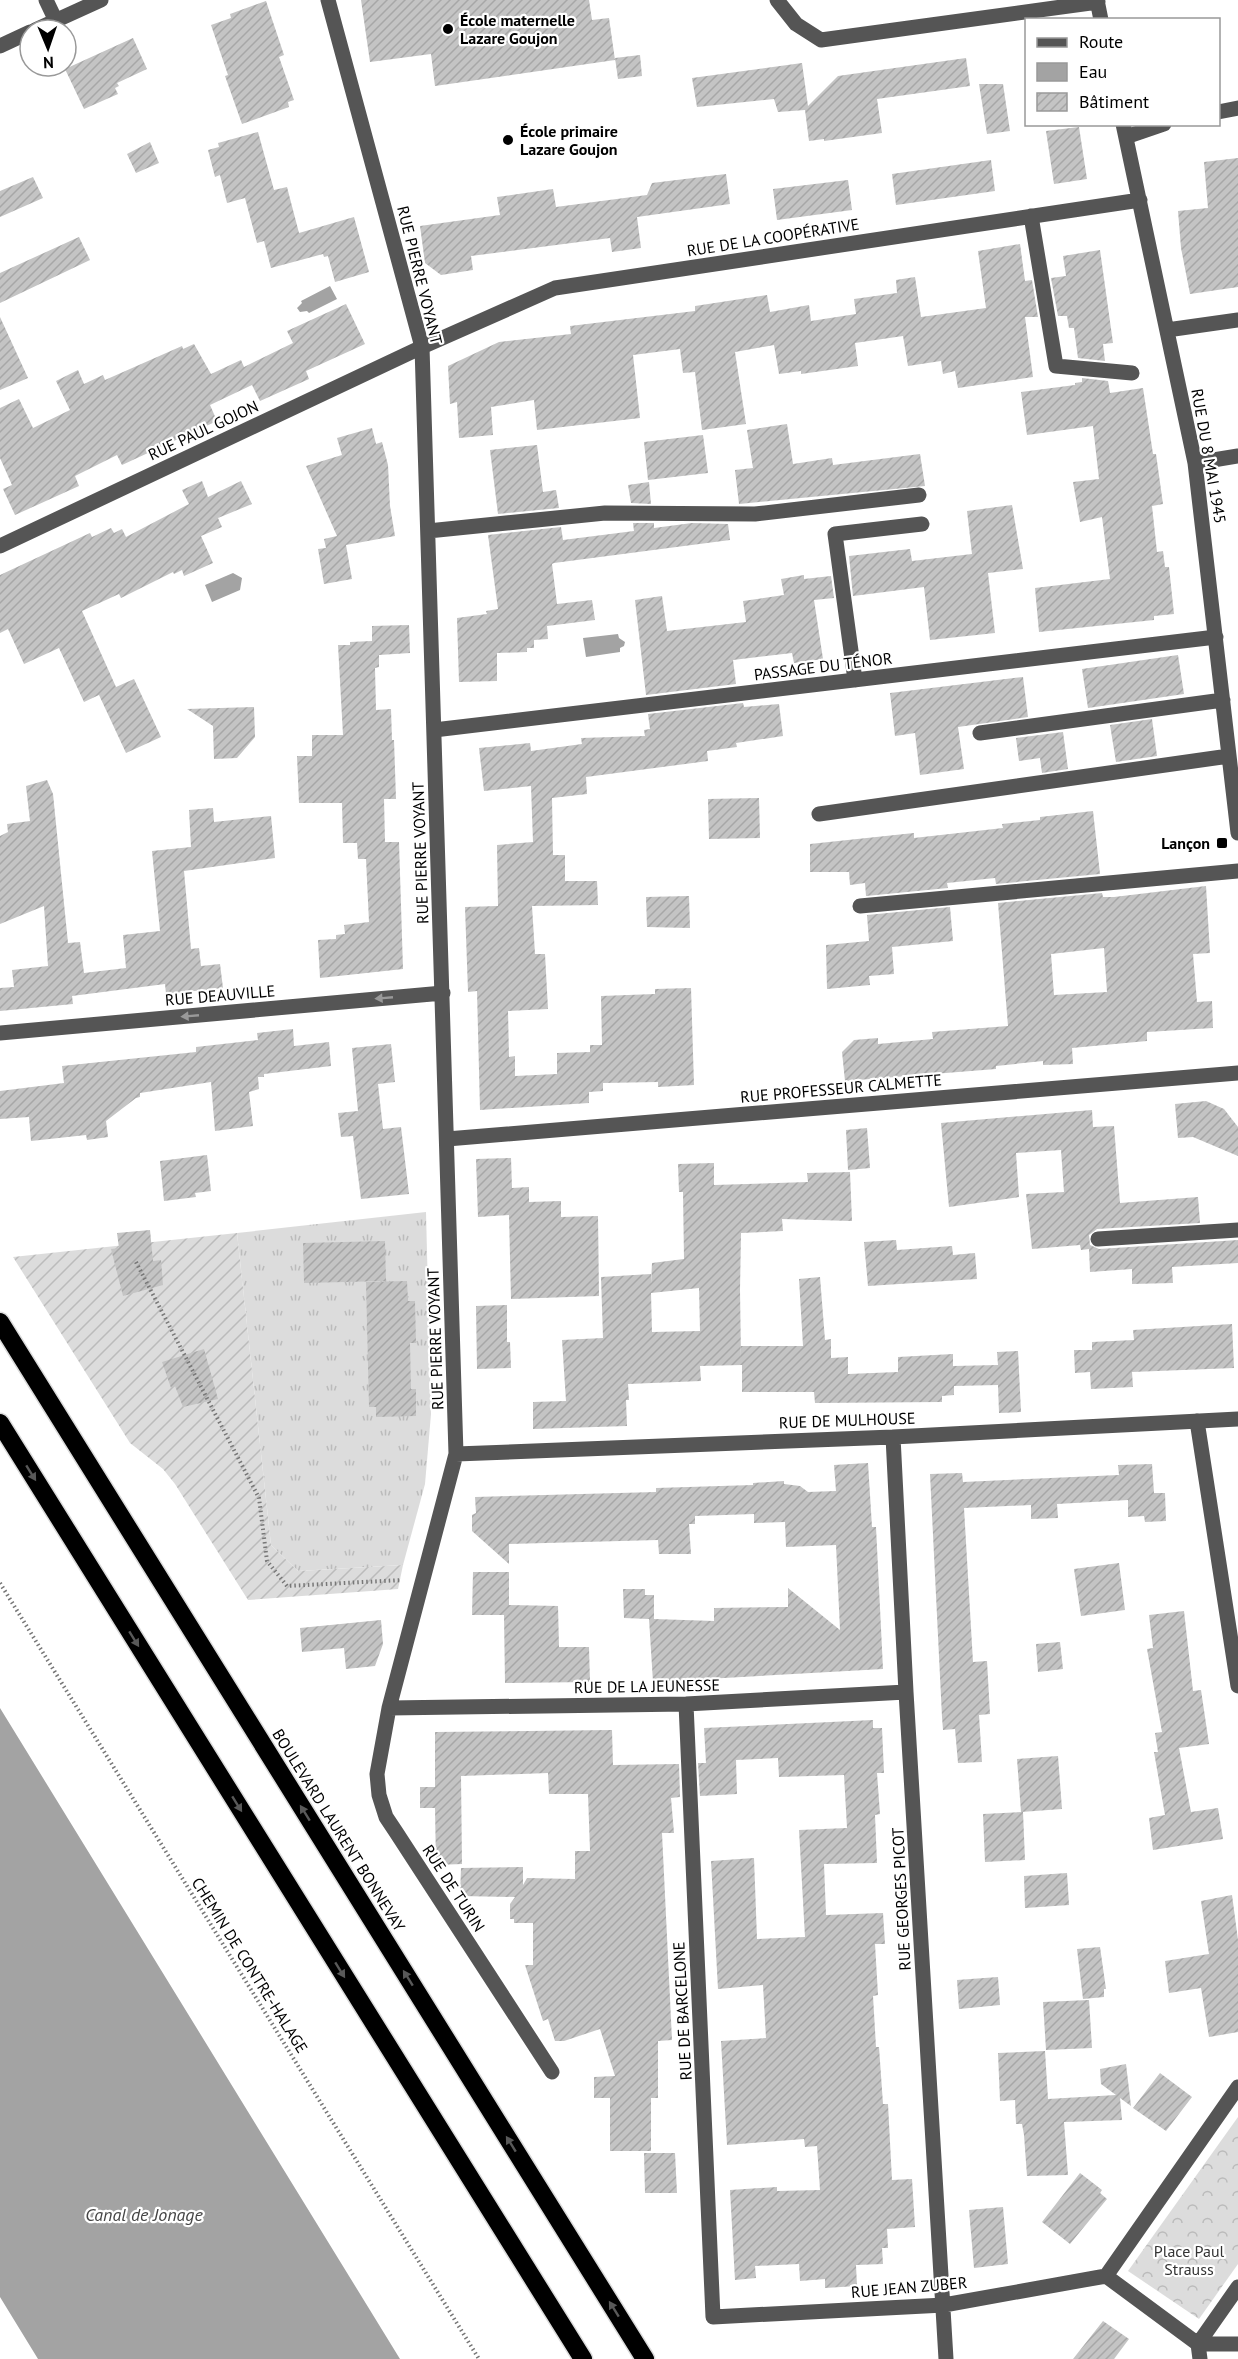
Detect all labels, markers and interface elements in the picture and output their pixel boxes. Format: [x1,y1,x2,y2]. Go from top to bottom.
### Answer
place label: École maternelle Lazare Goujon [460,10,575,48]
north arrow [18,18,78,78]
legend [1025,18,1220,126]
marker: École maternelle Lazare Goujon [441,22,455,36]
text: Route [1079,30,1123,53]
text: N [43,53,54,73]
text: Eau [1079,60,1107,83]
text: Bâtiment [1079,90,1149,113]
place label: École primaire Lazare Goujon [520,121,618,159]
marker: École primaire Lazare Goujon [501,133,515,147]
street label: RUE PIERRE VOYANT [393,204,447,347]
street label: RUE DE LA COOPÉRATIVE [685,213,861,261]
street label: RUE DU 8 MAI 1945 [1187,387,1231,525]
street label: RUE PAUL GOJON [145,396,261,464]
street label: PASSAGE DU TÉNOR [753,648,893,684]
street label: RUE PIERRE VOYANT [408,781,432,924]
place label: Lançon [1161,833,1210,853]
marker: Lançon [1215,836,1229,850]
street label: RUE DEAUVILLE [164,980,276,1010]
one-way arrow [375,993,394,1003]
one-way arrow [180,1011,199,1021]
street label: RUE PROFESSEUR CALMETTE [739,1069,943,1107]
street label: RUE PIERRE VOYANT [423,1267,447,1410]
street label: RUE DE MULHOUSE [778,1408,916,1432]
one-way arrow [25,1465,36,1481]
one-way arrow [128,1630,140,1646]
street label: RUE DE LA JEUNESSE [574,1675,720,1697]
street label: BOULEVARD LAURENT BONNEVAY [268,1725,410,1935]
one-way arrow [231,1796,242,1812]
one-way arrow [300,1805,311,1821]
street label: RUE GEORGES PICOT [887,1827,915,1971]
street label: RUE DE TURIN [418,1841,490,1935]
street label: CHEMIN DE CONTRE-HALAGE [188,1874,312,2056]
street label: RUE DE BARCELONE [668,1941,696,2081]
one-way arrow [335,1962,346,1978]
one-way arrow [403,1970,414,1986]
one-way arrow [506,2136,517,2152]
water label: Canal de Jonage [85,2203,203,2226]
park label: Place Paul Strauss [1154,2241,1225,2279]
street label: RUE JEAN ZUBER [850,2272,968,2302]
one-way arrow [609,2301,620,2317]

